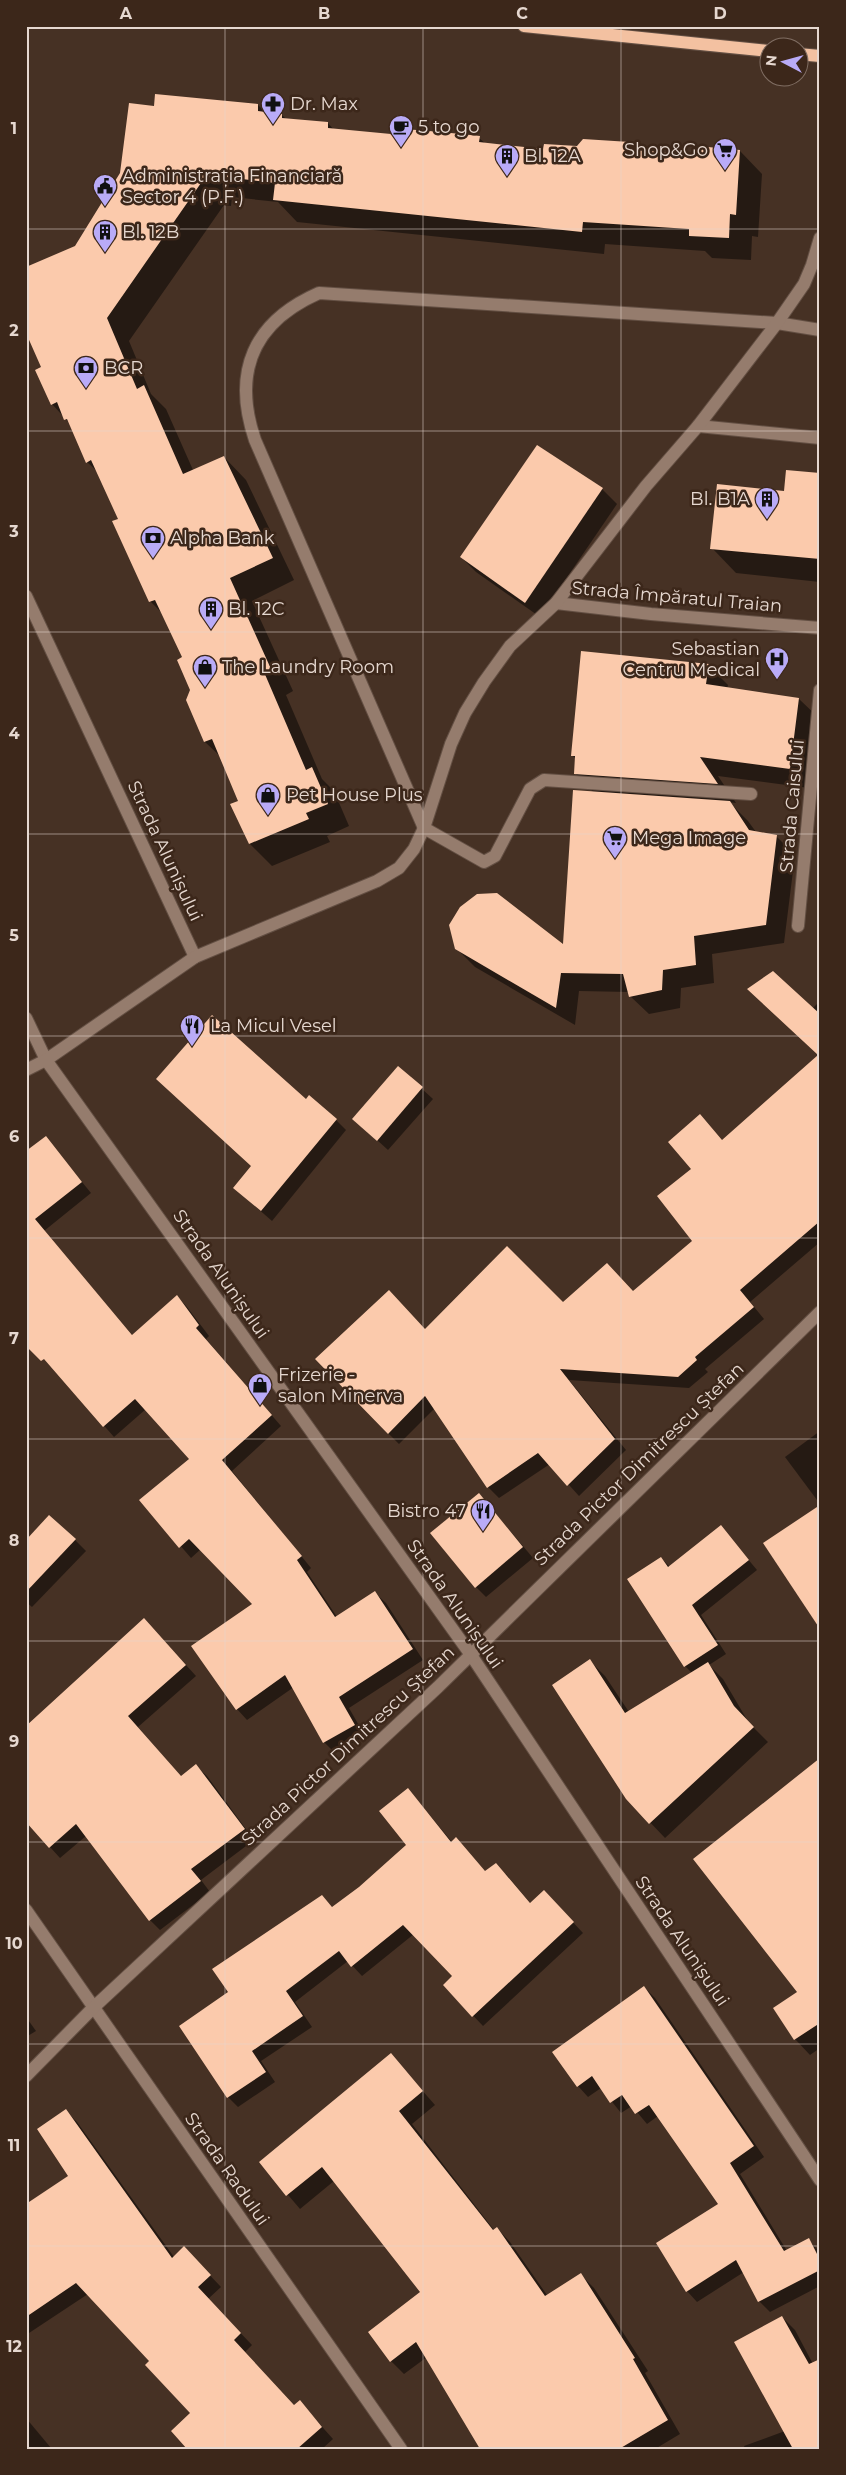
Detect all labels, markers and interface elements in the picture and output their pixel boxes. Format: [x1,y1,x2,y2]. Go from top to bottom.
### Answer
text: A [119,4,133,23]
text: B [318,4,330,23]
text: C [516,4,528,23]
text: D [713,4,727,23]
north arrow [758,38,808,88]
text: N [762,54,781,67]
pharmacy icon: Dr. Max [260,91,286,125]
place label: Dr. Max [290,93,358,115]
cafe icon: 5 to go [388,114,414,148]
place label: 5 to go [418,116,480,138]
text: 1 [11,119,17,138]
supermarket icon: Shop&Go [712,137,738,171]
place label: Shop&Go [624,139,708,161]
building icon: Bl. 12A [494,143,520,177]
place label: Bl. 12A [524,145,581,167]
place label: Administrația Financiară Sector 4 (P.F.) [122,165,342,208]
public building icon: Administrația Financiară Sector 4 (P.F.) [92,173,118,207]
building icon: Bl. 12B [92,219,118,253]
place label: Bl. 12B [122,221,179,243]
text: 2 [9,321,19,340]
bank icon: BCR [73,355,99,389]
place label: BCR [104,357,143,379]
building icon: Bl. B1A [754,486,780,520]
place label: Bl. B1A [690,488,750,510]
text: 3 [8,522,19,541]
bank icon: Alpha Bank [140,525,166,559]
place label: Alpha Bank [170,527,275,549]
street label: Strada Împăratul Traian [571,577,783,617]
building icon: Bl. 12C [198,596,224,630]
place label: Bl. 12C [228,598,285,620]
place label: Sebastian Centru Medical [623,638,760,681]
hospital icon: Sebastian Centru Medical [764,646,790,680]
shop icon: The Laundry Room [192,654,218,688]
place label: The Laundry Room [222,656,394,678]
text: 4 [8,724,20,743]
street label: Strada Caisului [775,738,809,874]
street label: Strada Alunișului [122,777,207,925]
shop icon: Pet House Plus [255,782,281,816]
place label: Pet House Plus [286,784,423,806]
supermarket icon: Mega Image [602,825,628,859]
place label: Mega Image [632,827,746,849]
text: 5 [9,926,19,945]
restaurant icon: La Micul Vesel [179,1013,205,1047]
place label: La Micul Vesel [210,1015,337,1037]
text: 6 [9,1127,19,1146]
street label: Strada Alunișului [167,1205,274,1343]
text: 7 [9,1329,19,1348]
street label: Strada Pictor Dimitrescu Ștefan [529,1358,749,1571]
place label: Frizerie - salon Minerva [278,1364,403,1407]
shop icon: Frizerie - salon Minerva [247,1372,273,1406]
restaurant icon: Bistro 47 [470,1498,496,1532]
place label: Bistro 47 [387,1500,466,1522]
text: 8 [9,1531,19,1550]
street label: Strada Alunișului [401,1535,508,1673]
street label: Strada Pictor Dimitrescu Ștefan [237,1641,460,1851]
text: 9 [9,1732,19,1751]
street label: Strada Alunișului [629,1872,734,2011]
text: 10 [5,1934,23,1953]
street label: Strada Radului [180,2108,274,2230]
text: 11 [8,2136,20,2155]
text: 12 [6,2337,22,2356]

